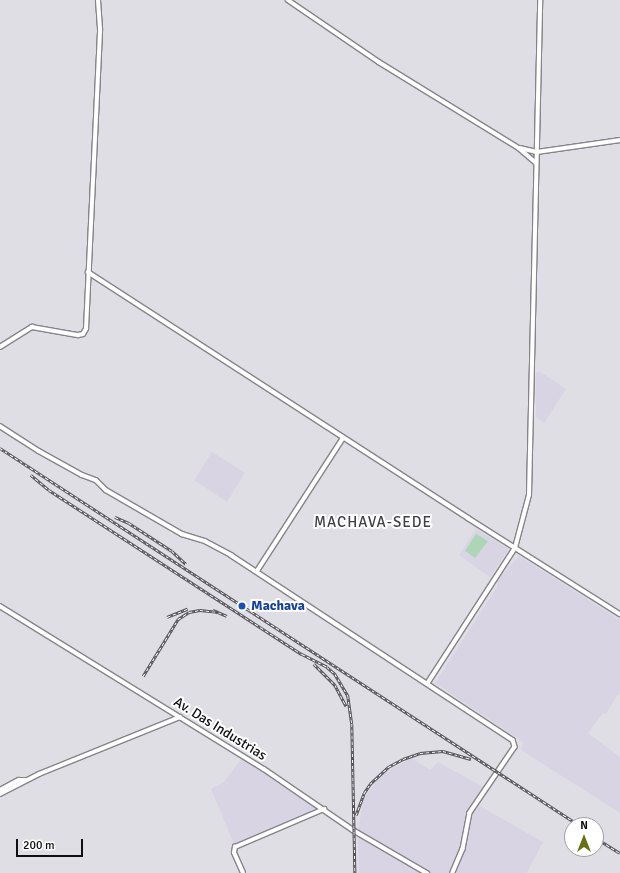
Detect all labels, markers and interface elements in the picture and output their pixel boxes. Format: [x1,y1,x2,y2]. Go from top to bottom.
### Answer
district label: MACHAVA-SEDE [314,514,432,532]
place label: Machava [251,598,305,614]
marker: Machava [236,600,248,612]
street label: Av. Das Industrias [171,694,269,764]
north arrow [564,817,604,857]
text: N [580,819,588,832]
scale bar [18,831,85,857]
text: 200 m [23,838,55,853]

